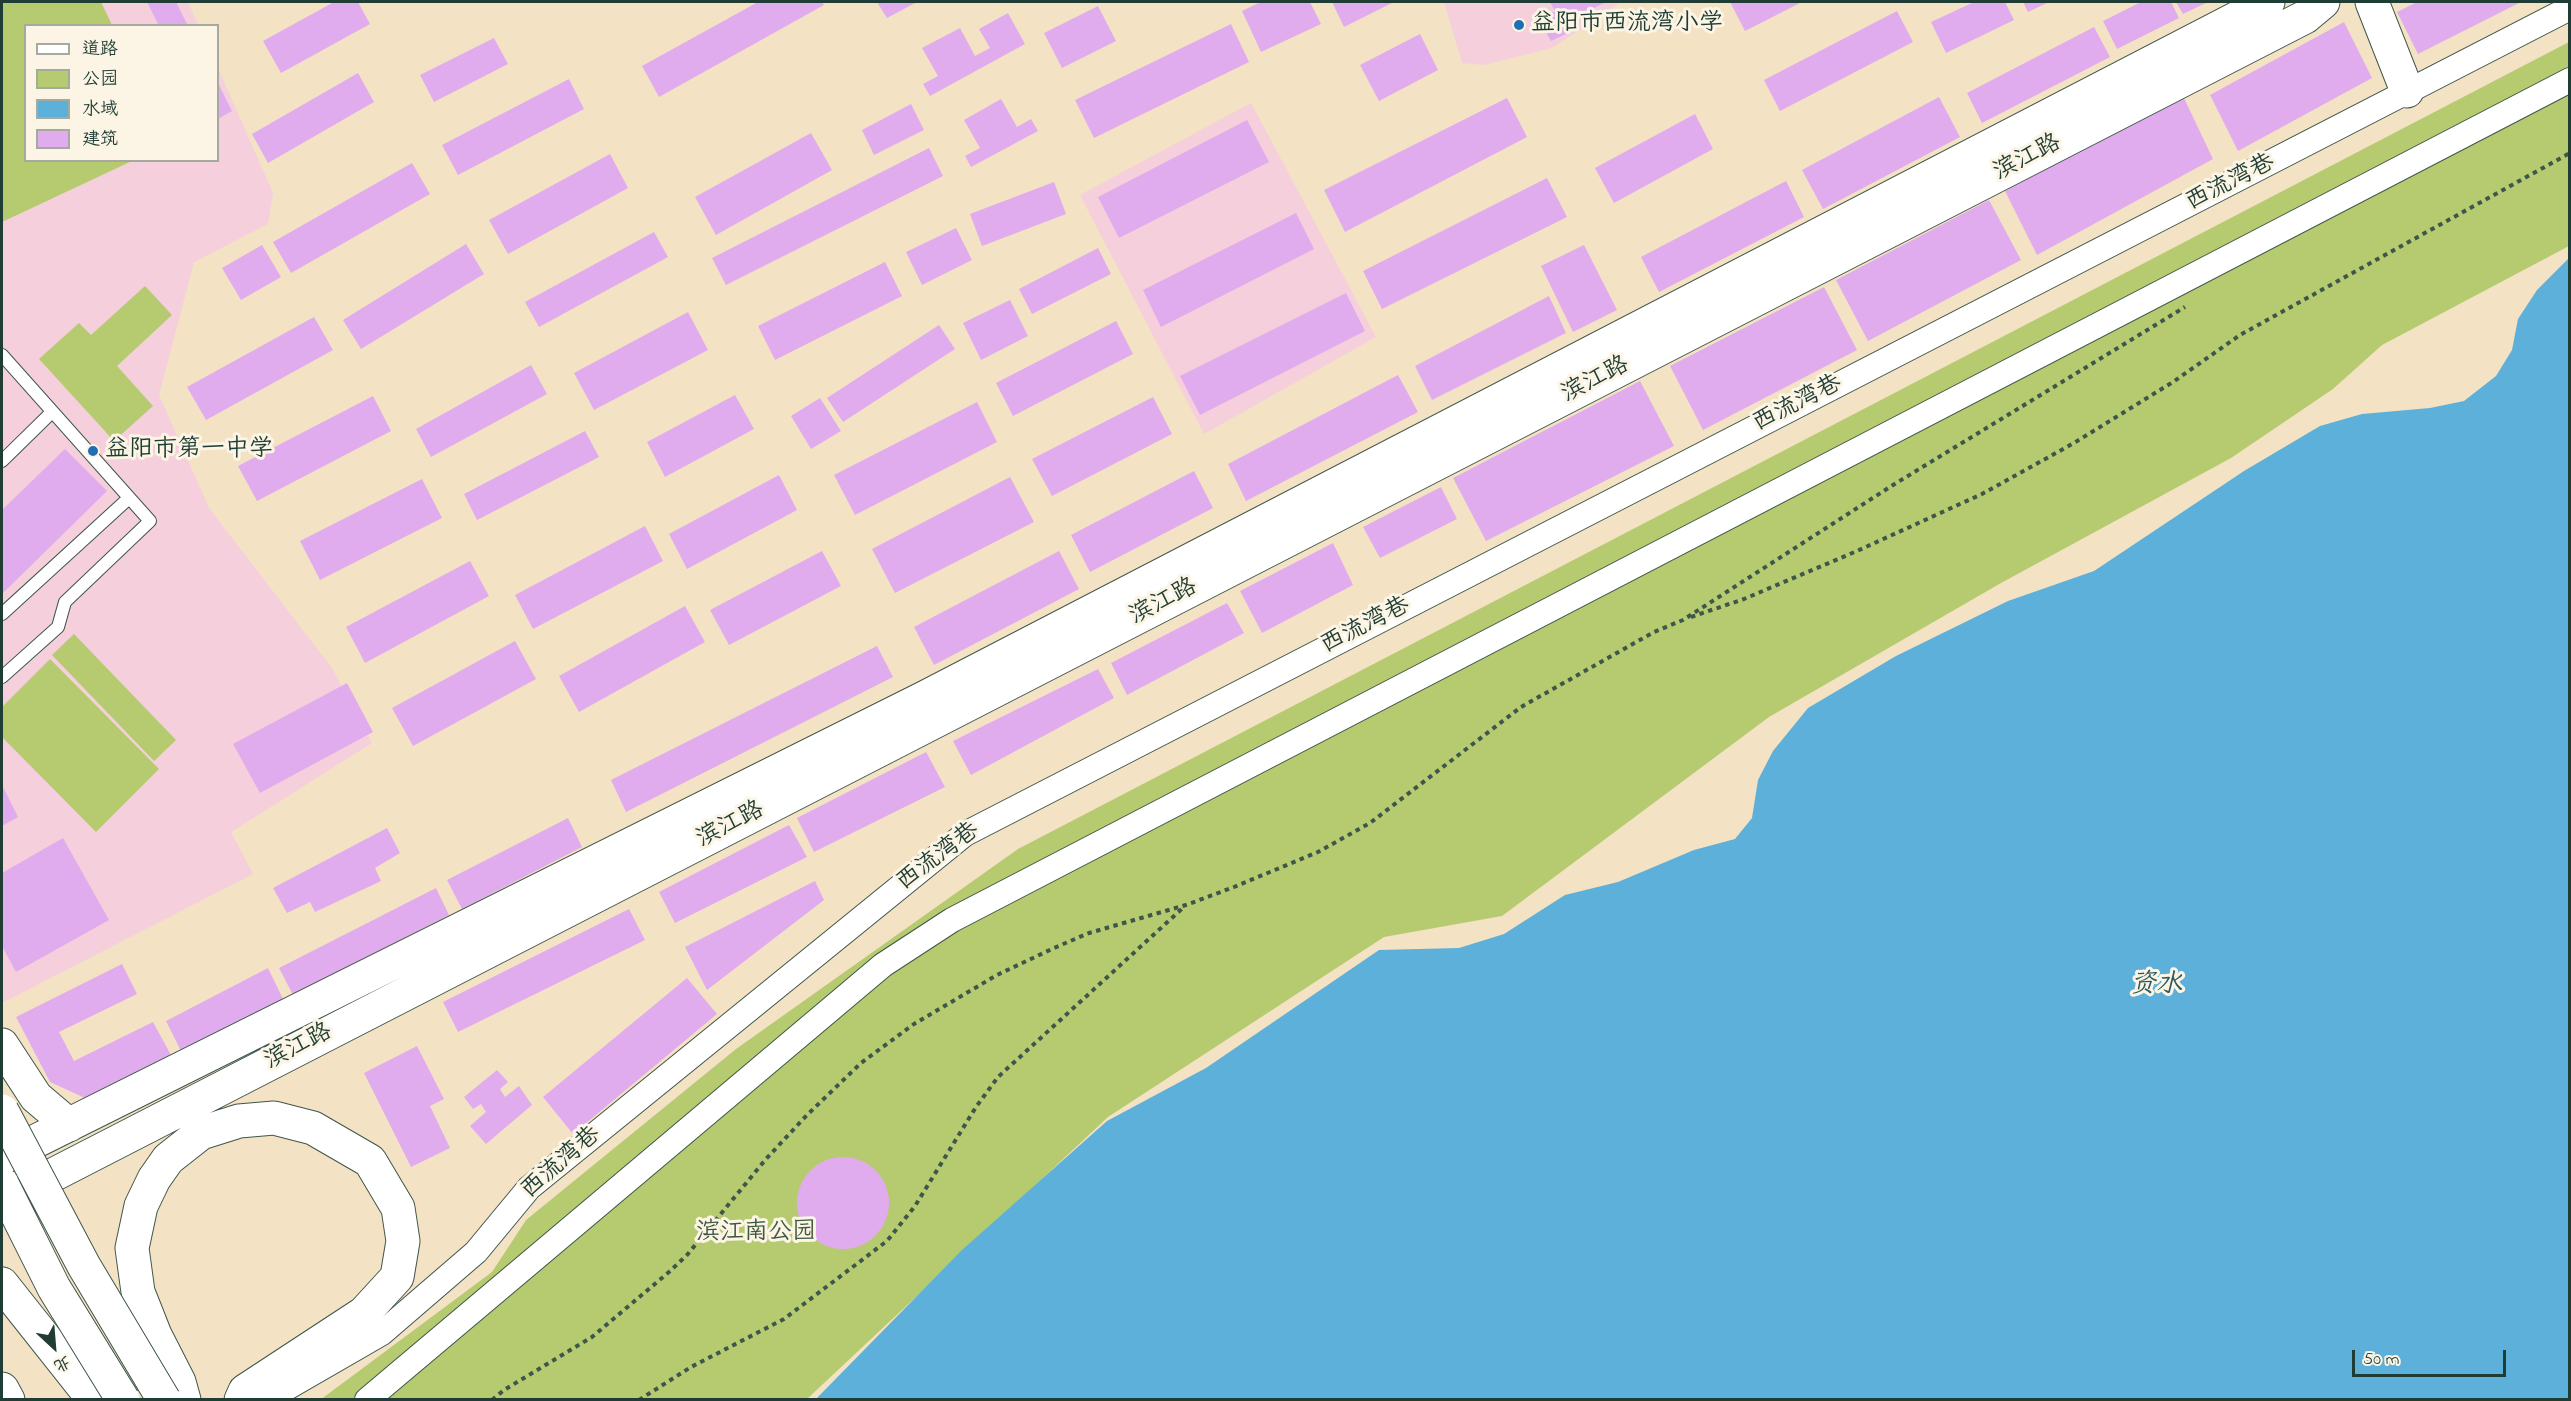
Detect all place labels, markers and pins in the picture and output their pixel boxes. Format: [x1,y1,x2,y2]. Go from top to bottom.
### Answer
place label: 益阳市西流湾小学 [1531,11,1723,39]
marker: 益阳市西流湾小学 [1512,18,1526,32]
place label: 益阳市第一中学 [105,437,273,465]
marker: 益阳市第一中学 [86,444,100,458]

